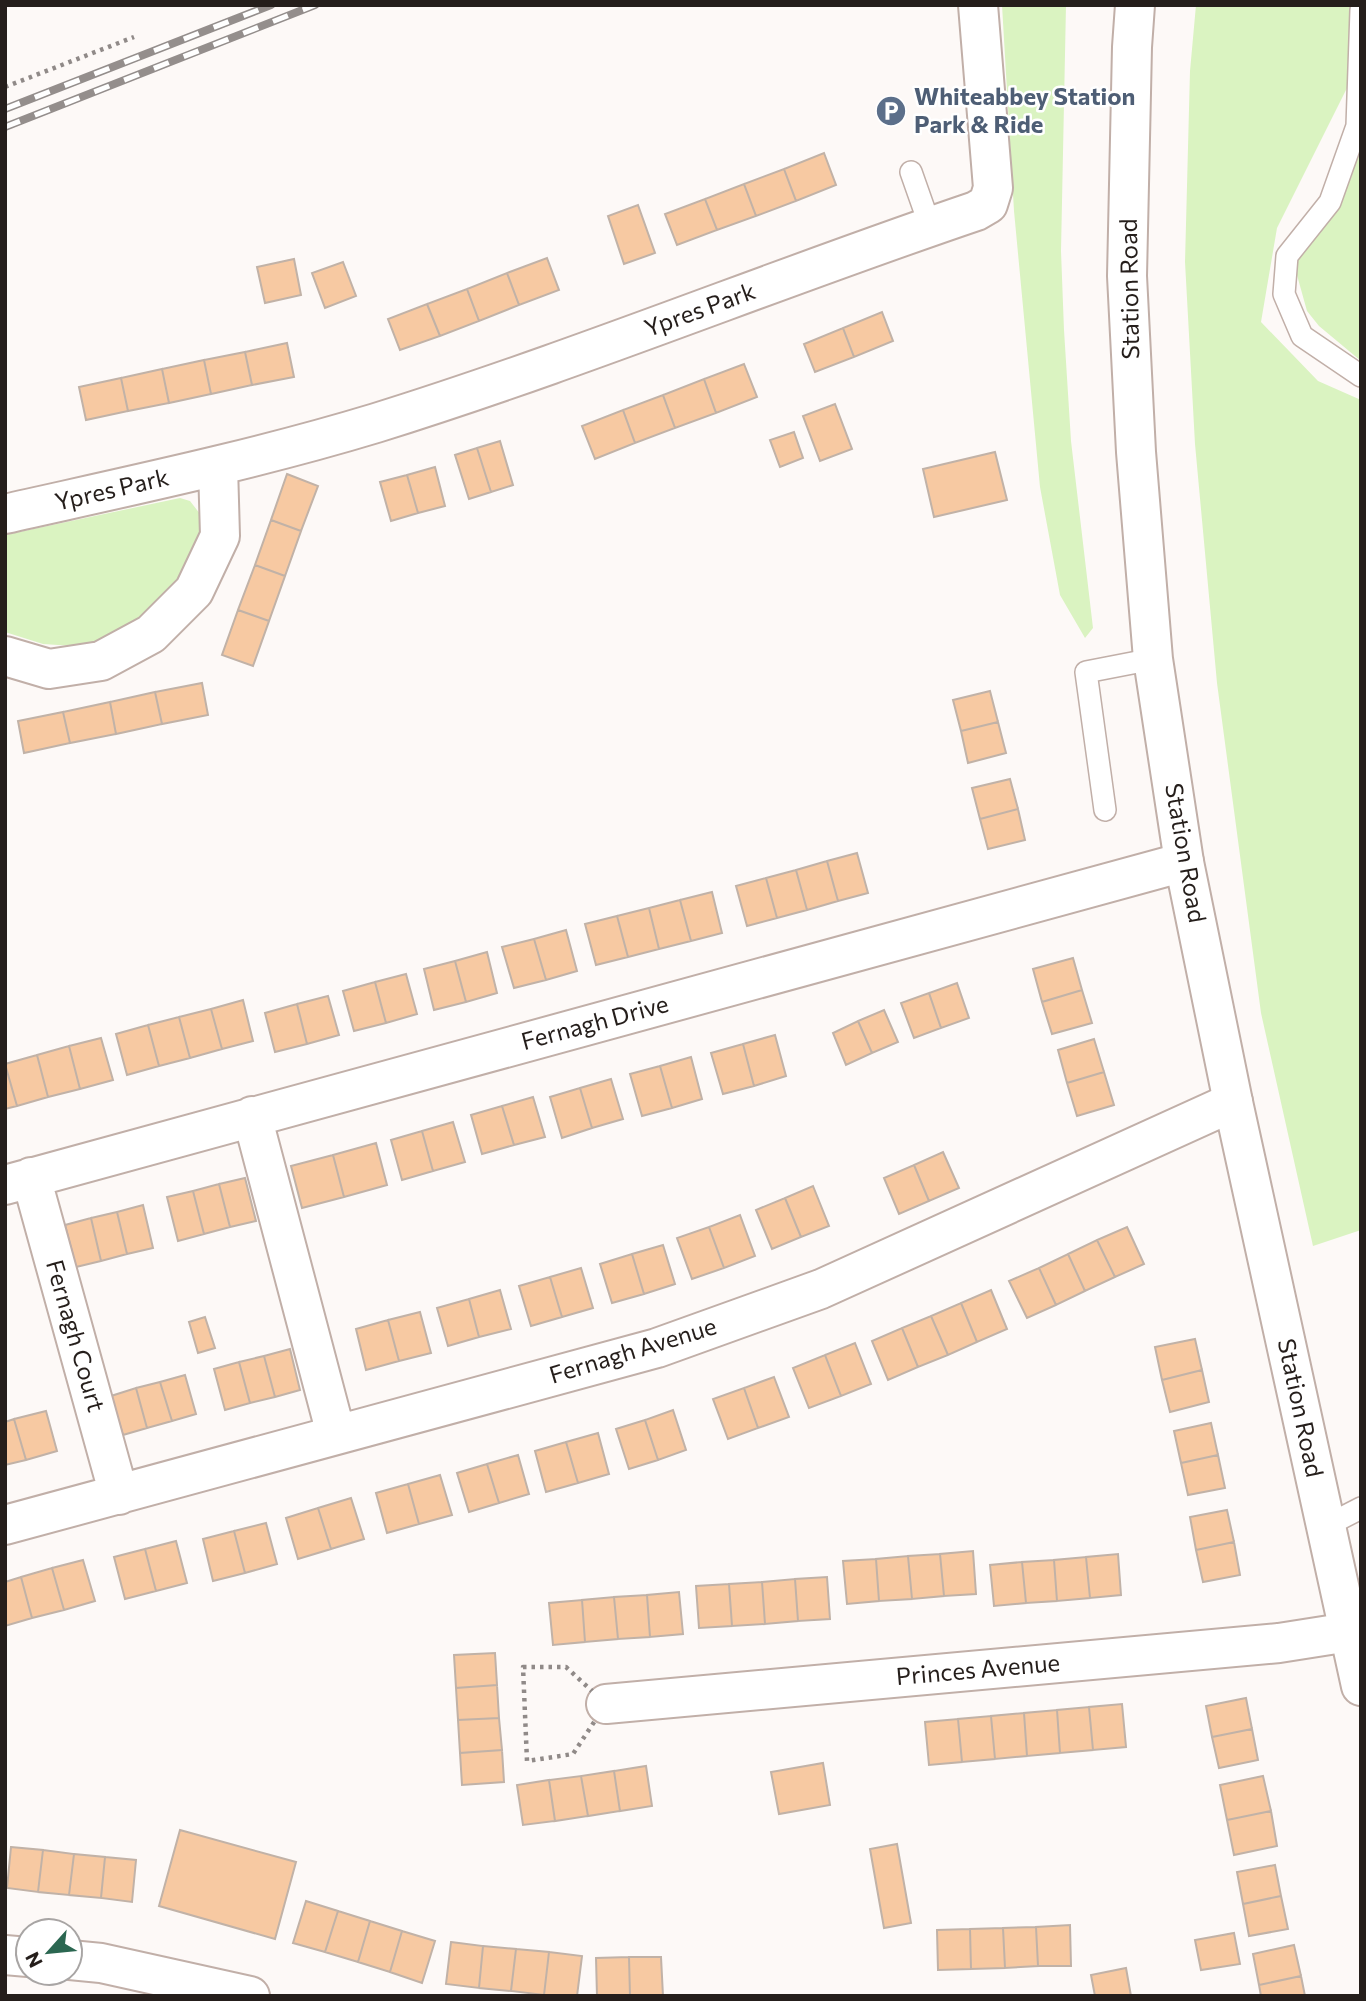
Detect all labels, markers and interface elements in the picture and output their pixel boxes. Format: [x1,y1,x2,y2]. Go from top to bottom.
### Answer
place label: Whiteabbey Station Park & Ride [914,81,1135,138]
parking icon: Whiteabbey Station Park & Ride [874,94,908,128]
street label: Station Road [1113,218,1144,360]
street label: Ypres Park [640,275,759,342]
street label: Ypres Park [52,461,171,516]
street label: Station Road [1160,781,1213,925]
street label: Fernagh Drive [518,988,671,1055]
street label: Fernagh Court [41,1256,112,1415]
street label: Fernagh Avenue [546,1310,720,1389]
street label: Station Road [1273,1336,1330,1480]
street label: Princes Avenue [895,1647,1061,1690]
north arrow [14,1917,84,1987]
text: N [20,1948,47,1972]

